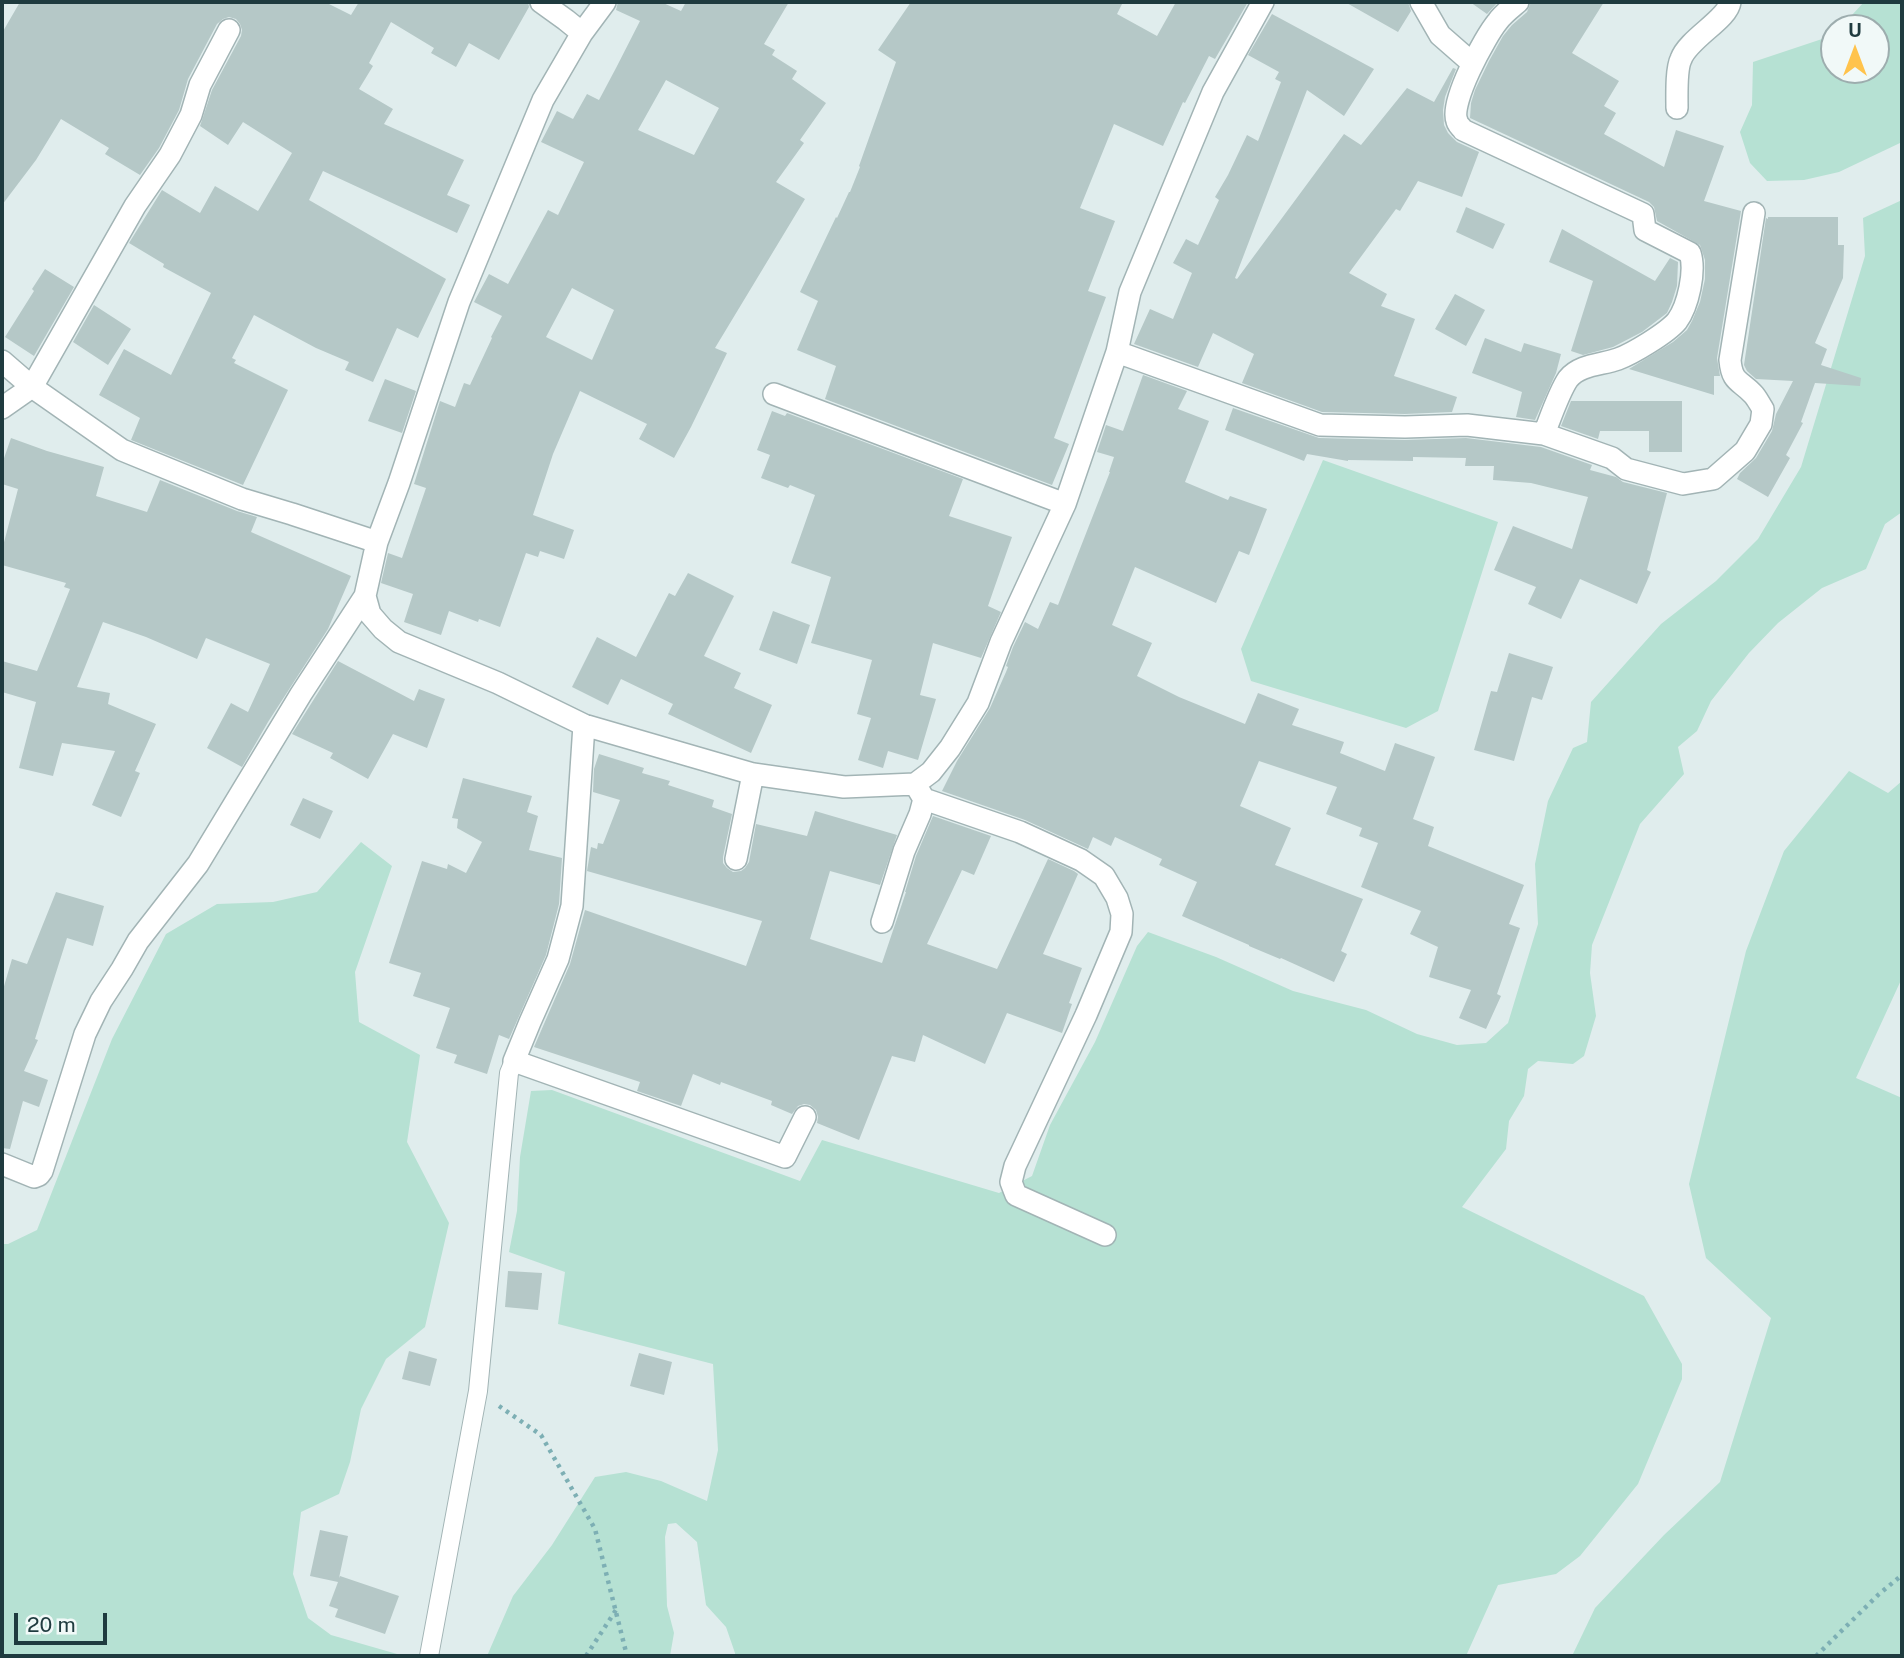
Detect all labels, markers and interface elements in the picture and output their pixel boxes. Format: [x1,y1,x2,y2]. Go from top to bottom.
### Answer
north arrow [1820,14,1890,84]
text: U [1848,19,1862,41]
scale bar [18,1598,110,1642]
text: 20 m [27,1612,76,1637]

